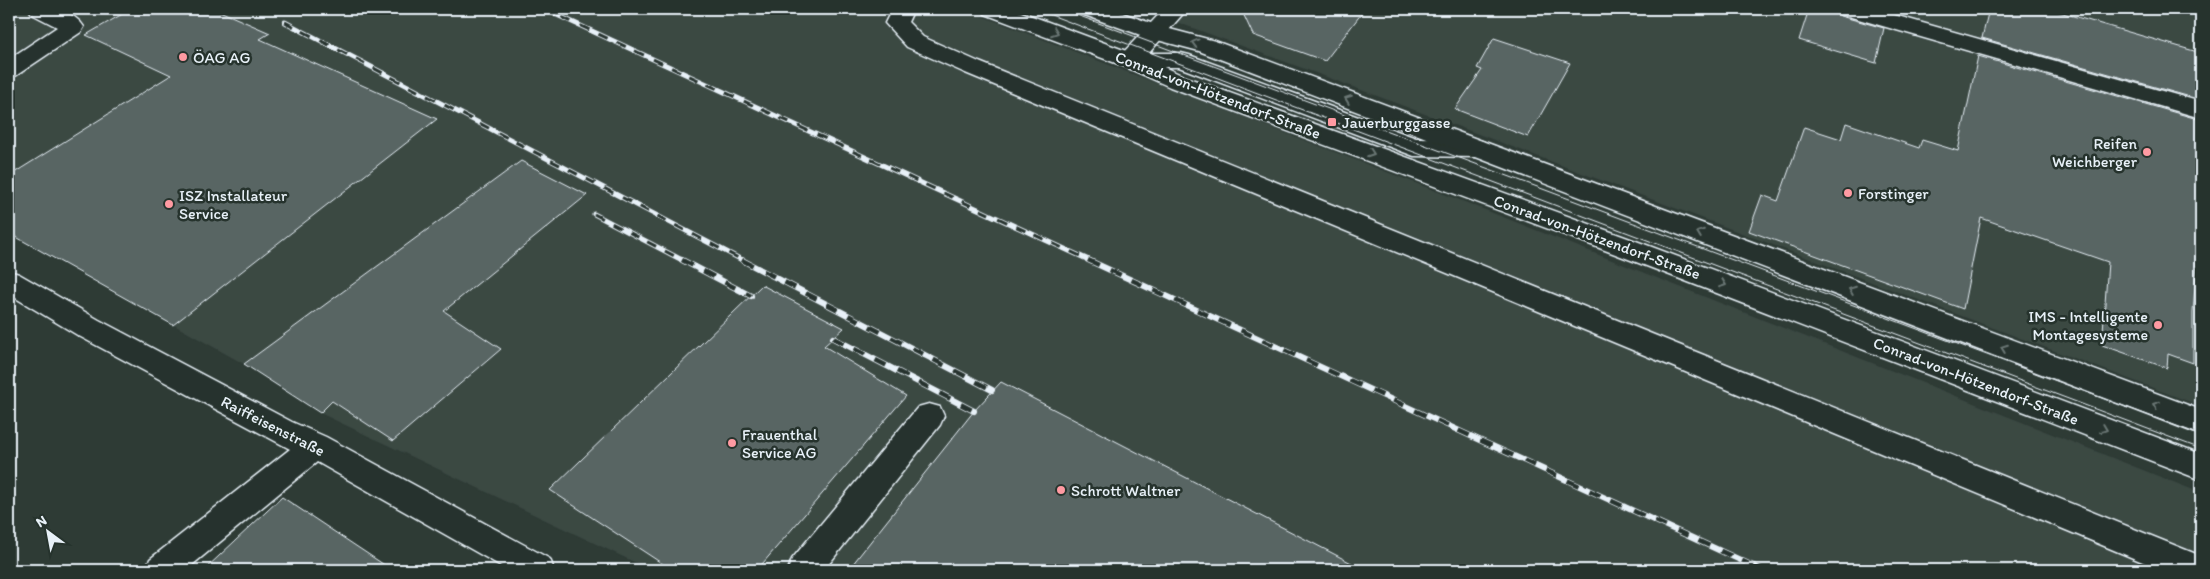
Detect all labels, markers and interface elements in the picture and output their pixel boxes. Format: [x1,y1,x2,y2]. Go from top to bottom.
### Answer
one-way arrow [1050,26,1059,36]
one-way arrow [1191,38,1200,49]
street label: Conrad-von-Hötzendorf-Straße [1113,47,1323,143]
place label: ÖAG AG [193,48,251,67]
marker: ÖAG AG [177,51,189,63]
one-way arrow [1344,95,1353,106]
place label: Jauerburggasse [1342,113,1451,132]
marker: Jauerburggasse [1326,116,1338,128]
place label: Reifen Weichberger [2052,134,2138,171]
marker: Reifen Weichberger [2141,146,2153,158]
one-way arrow [1366,147,1374,157]
place label: Forstinger [1858,184,1929,203]
place label: ISZ Installateur Service [179,186,288,223]
marker: Forstinger [1842,187,1854,199]
street label: Conrad-von-Hötzendorf-Straße [1491,191,1703,283]
marker: ISZ Installateur Service [163,198,175,210]
one-way arrow [1696,229,1705,239]
one-way arrow [1718,278,1727,288]
one-way arrow [1848,286,1857,296]
place label: IMS - Intelligente Montagesysteme [2028,307,2148,344]
marker: IMS - Intelligente Montagesysteme [2152,319,2164,331]
street label: Conrad-von-Hötzendorf-Straße [1871,333,2081,429]
one-way arrow [2000,344,2009,354]
street label: Raiffeisenstraße [218,392,328,460]
one-way arrow [2152,401,2160,411]
one-way arrow [2099,423,2108,434]
place label: Frauenthal Service AG [742,425,818,462]
marker: Frauenthal Service AG [726,437,738,449]
place label: Schrott Waltner [1071,481,1181,500]
marker: Schrott Waltner [1055,484,1067,496]
north arrow [22,506,72,556]
text: N [33,512,50,531]

